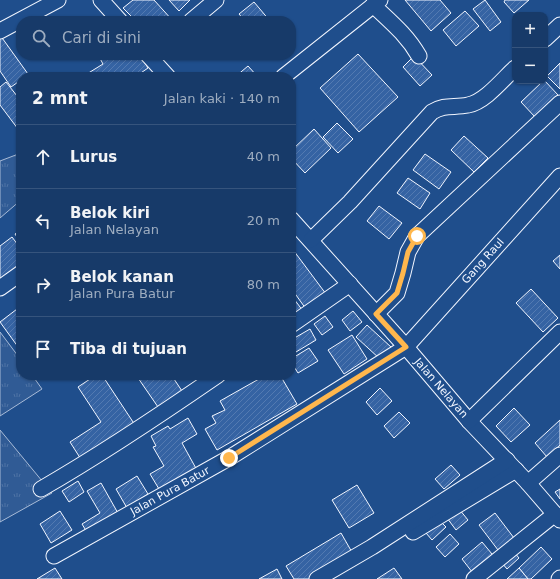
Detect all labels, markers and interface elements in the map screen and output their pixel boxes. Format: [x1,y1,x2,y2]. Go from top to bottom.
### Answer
map controls [512,12,548,84]
button: + [512,12,548,48]
search box [16,16,296,60]
icon: search [30,27,52,49]
text: Cari di sini [62,29,141,47]
button: − [512,48,548,84]
text: 2 mnt [32,88,88,108]
text: Jalan kaki · 140 m [164,91,280,106]
icon: ahead [32,146,54,168]
text: Lurus [70,148,117,166]
text: 40 m [247,149,280,164]
text: Belok kiri [70,204,150,222]
icon: left [32,210,54,232]
text: 20 m [247,213,280,228]
text: Jalan Nelayan [70,222,159,237]
route start [408,227,426,245]
street label: Gang Raul [459,236,507,286]
text: Belok kanan [70,268,174,286]
icon: right [32,274,54,296]
text: 80 m [247,277,280,292]
text: Jalan Pura Batur [70,286,175,301]
icon: arrive [32,338,54,360]
text: Tiba di tujuan [70,340,187,358]
street label: Jalan Nelayan [411,355,471,421]
route end [220,449,238,467]
street label: Jalan Pura Batur [127,464,212,519]

